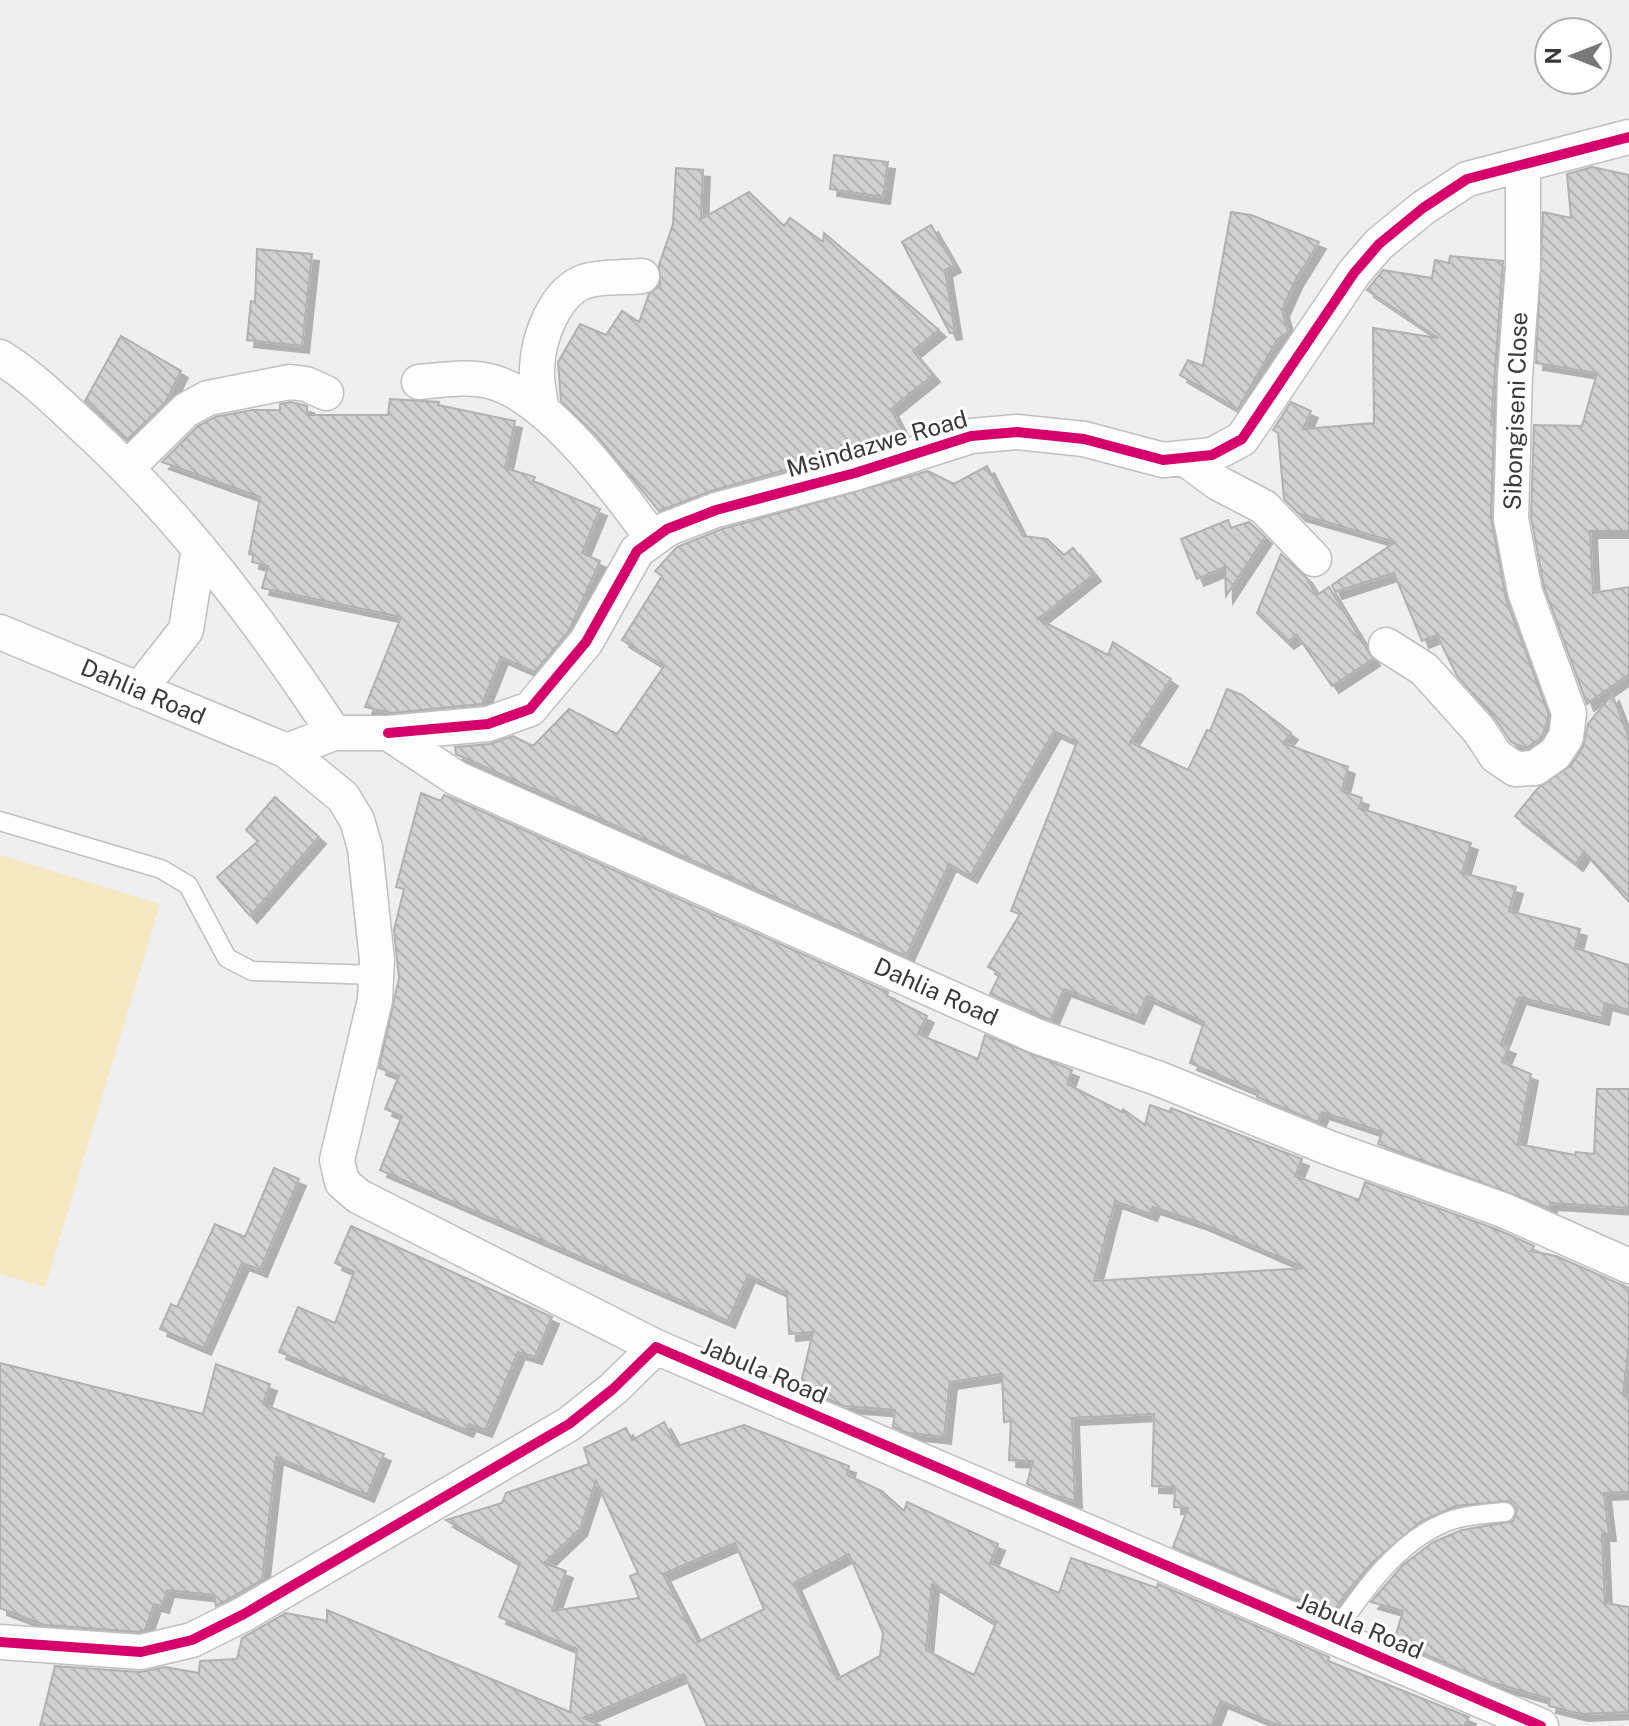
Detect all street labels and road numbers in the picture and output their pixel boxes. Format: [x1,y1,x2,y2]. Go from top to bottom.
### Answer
street label: Sibongiseni Close [1498,311,1532,511]
street label: Msindazwe Road [783,404,970,482]
street label: Dahlia Road [77,652,210,730]
street label: Dahlia Road [870,951,1003,1031]
street label: Jabula Road [697,1331,832,1409]
street label: Jabula Road [1293,1586,1428,1664]

